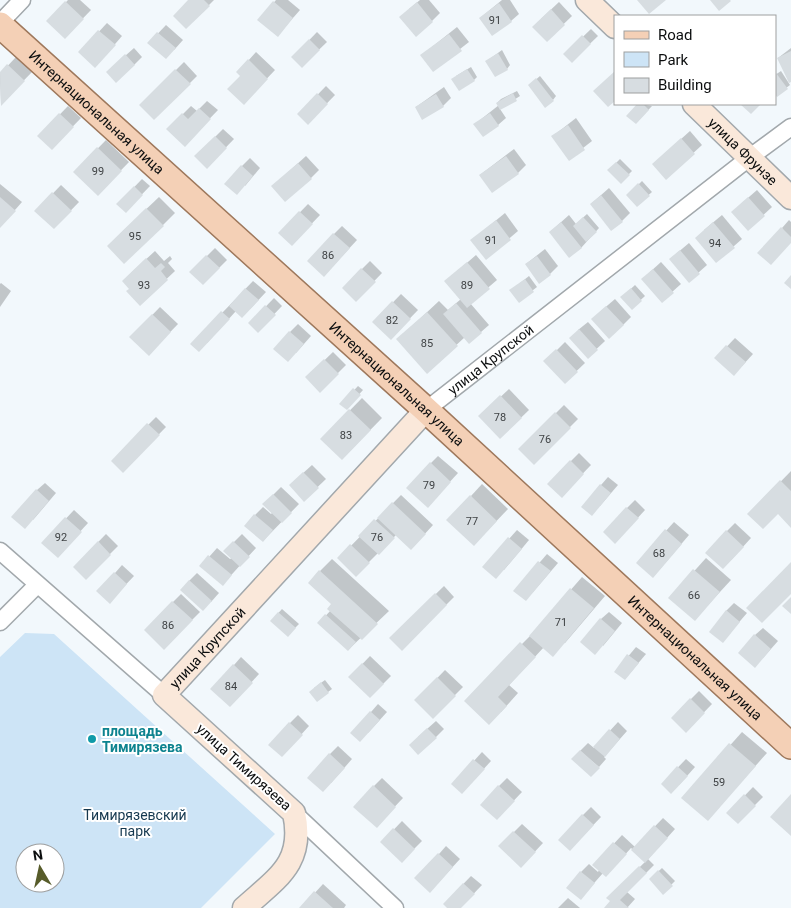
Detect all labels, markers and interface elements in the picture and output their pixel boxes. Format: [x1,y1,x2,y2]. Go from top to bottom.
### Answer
house number: 91 [489,14,501,27]
legend [614,15,776,105]
text: Road [658,26,692,44]
street label: Интернациональная улица [26,47,167,177]
text: Park [658,51,689,69]
text: Building [658,76,712,94]
street label: улица Фрунзе [705,114,781,188]
house number: 99 [92,165,104,178]
house number: 95 [129,230,141,243]
house number: 91 [485,234,497,247]
house number: 94 [709,237,721,250]
house number: 86 [322,249,334,262]
house number: 93 [138,279,150,292]
house number: 89 [461,279,473,292]
house number: 82 [386,314,398,327]
street label: Интернациональная улица [326,319,467,449]
street label: улица Крупской [445,321,537,398]
house number: 85 [421,337,433,350]
house number: 78 [494,411,506,424]
house number: 83 [340,429,352,442]
house number: 76 [539,433,551,446]
house number: 79 [423,479,435,492]
house number: 77 [466,515,478,528]
house number: 92 [55,531,67,544]
house number: 76 [371,531,383,544]
house number: 68 [653,547,665,560]
house number: 66 [688,589,700,602]
street label: Интернациональная улица [625,592,765,723]
street label: улица Крупской [166,604,249,691]
house number: 71 [555,616,567,629]
house number: 86 [162,619,174,632]
house number: 84 [225,680,237,693]
street label: улица Тимирязева [194,720,294,814]
place label: площадь Тимирязева [102,723,183,755]
marker: площадь Тимирязева [86,733,98,745]
house number: 59 [713,776,725,789]
park label: Тимирязевский парк [83,807,187,839]
north arrow [15,843,65,893]
text: N [32,846,44,864]

